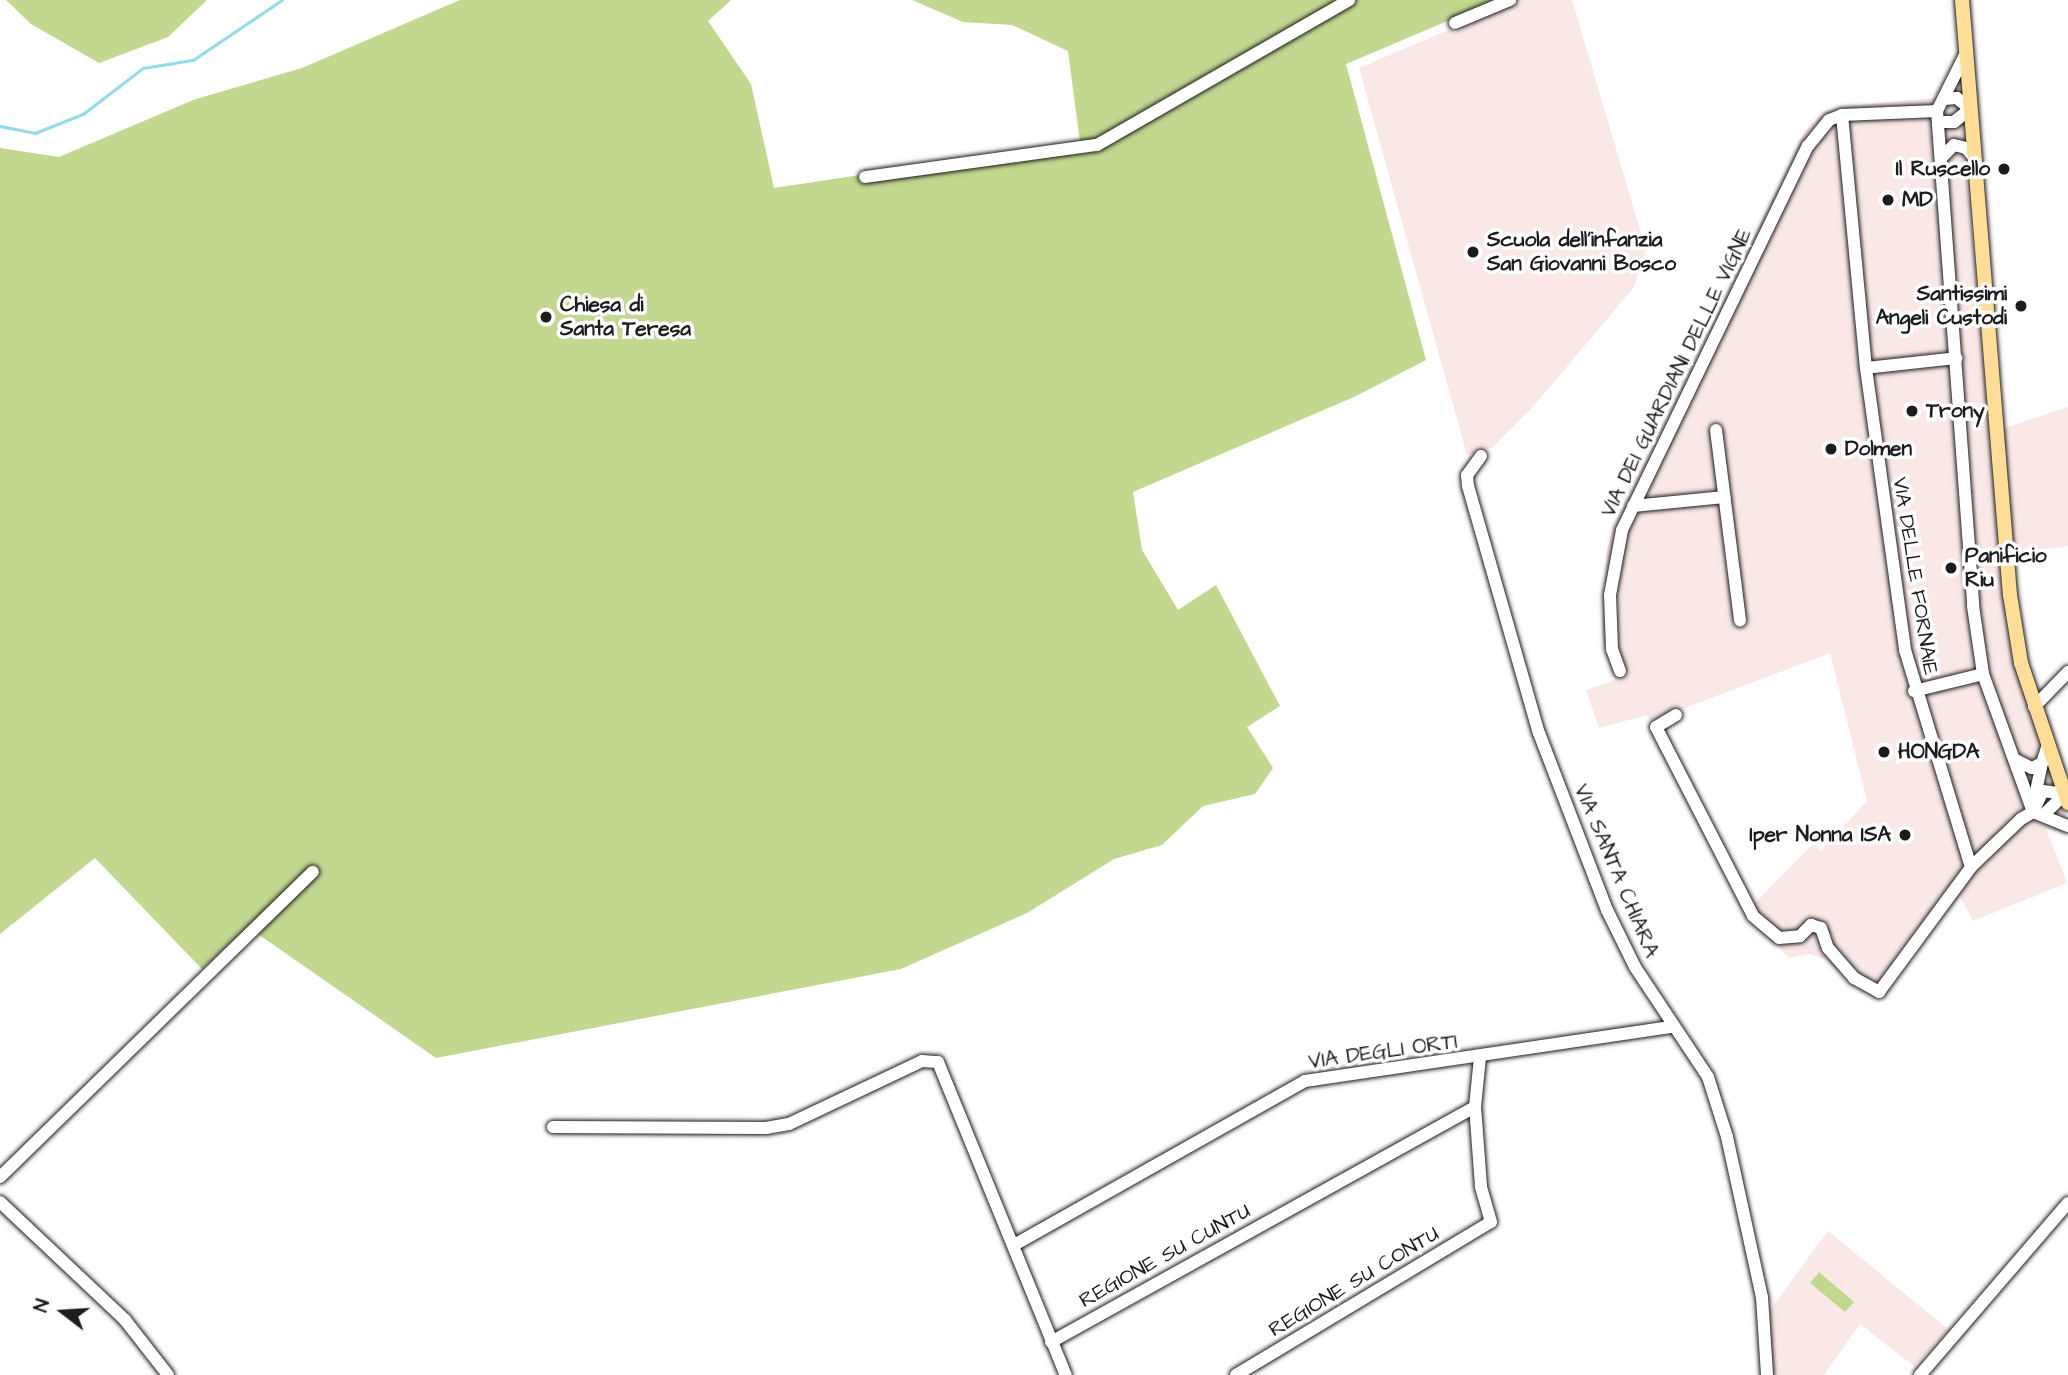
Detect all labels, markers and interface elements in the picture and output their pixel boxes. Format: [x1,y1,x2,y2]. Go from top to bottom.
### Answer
place label: Il Ruscello [1896,156,1990,182]
marker: Il Ruscello [1996,161,2012,177]
place label: MD [1902,187,1933,213]
marker: MD [1880,192,1896,208]
street label: VIA DEI GUARDIANI DELLE VIGNE [1596,225,1758,521]
place label: Scuola dell'infanzia San Giovanni Bosco [1487,227,1676,277]
marker: Scuola dell'infanzia San Giovanni Bosco [1465,244,1481,260]
place label: Santissimi Angeli Custodi [1876,281,2007,331]
place label: Chiesa di Santa Teresa [560,292,691,342]
marker: Santissimi Angeli Custodi [2013,298,2029,314]
marker: Chiesa di Santa Teresa [538,309,554,325]
place label: Trony [1926,398,1985,424]
marker: Trony [1904,403,1920,419]
place label: Dolmen [1845,436,1912,462]
marker: Dolmen [1823,441,1839,457]
street label: VIA DELLE FORNAIE [1887,475,1943,677]
place label: Panificio Riu [1965,543,2047,593]
marker: Panificio Riu [1943,560,1959,576]
place label: HONGDA [1898,739,1980,765]
marker: HONGDA [1876,744,1892,760]
street label: VIA SANTA CHIARA [1568,781,1664,961]
place label: Iper Nonna ISA [1750,822,1891,848]
marker: Iper Nonna ISA [1897,827,1913,843]
street label: VIA DEGLI ORTI [1307,1029,1459,1075]
street label: REGIONE SU CUNTU [1075,1199,1255,1313]
street label: REGIONE SU CONTU [1264,1221,1444,1343]
north arrow [28,1277,98,1347]
text: N [28,1296,57,1315]

